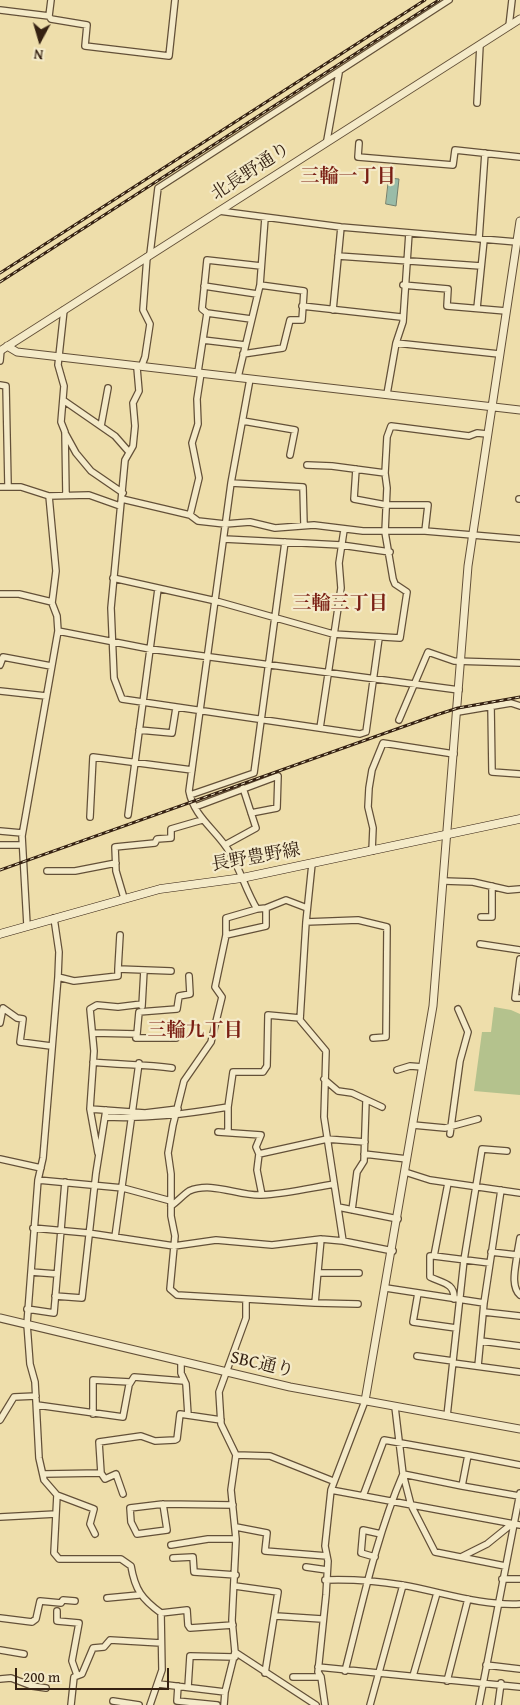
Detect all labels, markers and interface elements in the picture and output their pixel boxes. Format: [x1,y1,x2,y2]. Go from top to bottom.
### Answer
north arrow [15,15,65,65]
text: N [33,44,44,65]
street label: 北長野通り [207,138,295,206]
district label: 三輪一丁目 [301,166,395,188]
district label: 三輪三丁目 [293,593,387,615]
street label: 長野豊野線 [210,840,302,876]
district label: 三輪九丁目 [148,1020,242,1042]
street label: SBC通り [228,1347,296,1383]
scale bar [18,1658,171,1690]
text: 200 m [23,1666,60,1687]

